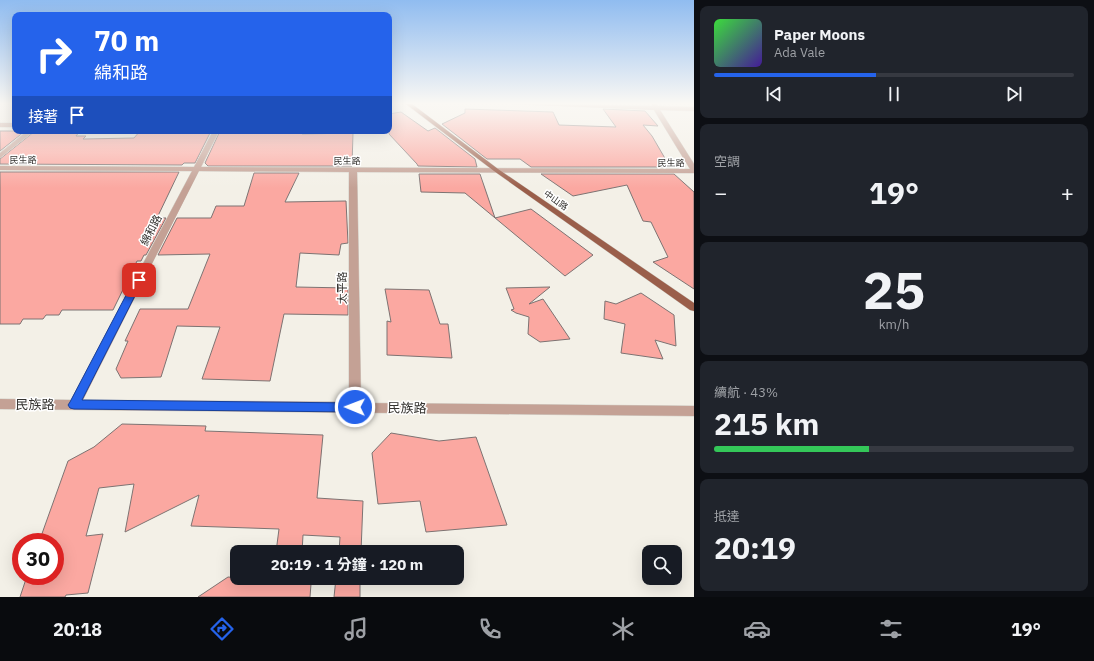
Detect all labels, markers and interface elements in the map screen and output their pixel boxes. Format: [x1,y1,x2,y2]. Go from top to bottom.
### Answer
text: 70 m [94,22,159,59]
text: Paper Moons [774,25,865,44]
icon: right [28,28,80,80]
text: Ada Vale [774,44,825,61]
text: 綿和路 [94,61,148,84]
icon: previous [763,83,785,105]
icon: pause [883,83,905,105]
icon: next [1003,83,1025,105]
icon: arrive [66,104,88,126]
text: 接著 [28,107,58,126]
text: 空調 [714,153,740,170]
street label: 民生路 [9,154,37,165]
street label: 民生路 [333,155,361,166]
street label: 民生路 [657,157,685,168]
text: 19° [869,173,919,212]
text: − [714,178,727,207]
text: + [1061,178,1074,207]
street label: 中山路 [542,188,570,212]
street label: 綿和路 [137,212,165,248]
text: 25 [863,256,925,323]
pin [122,263,156,297]
icon: arrive [128,269,150,291]
street label: 太平路 [335,272,349,305]
text: km/h [879,316,909,333]
text: 續航 · 43% [714,384,778,401]
position arrow [334,386,376,428]
street label: 民族路 [15,396,55,413]
street label: 民族路 [387,399,427,417]
text: 215 km [714,404,819,443]
text: 抵達 [714,508,740,525]
text: 20:19 [714,528,796,567]
speed limit sign: 30 [12,533,64,585]
map controls [642,545,682,585]
button: search [642,545,682,585]
text: 20:19 · 1 分鐘 · 120 m [271,555,423,574]
icon: directions [208,615,236,643]
icon: music [342,615,370,643]
icon: phone [476,615,504,643]
icon: climate [609,615,637,643]
icon: car [743,615,771,643]
icon: filters [877,615,905,643]
text: 20:18 [53,618,102,641]
text: 19° [1011,618,1041,641]

